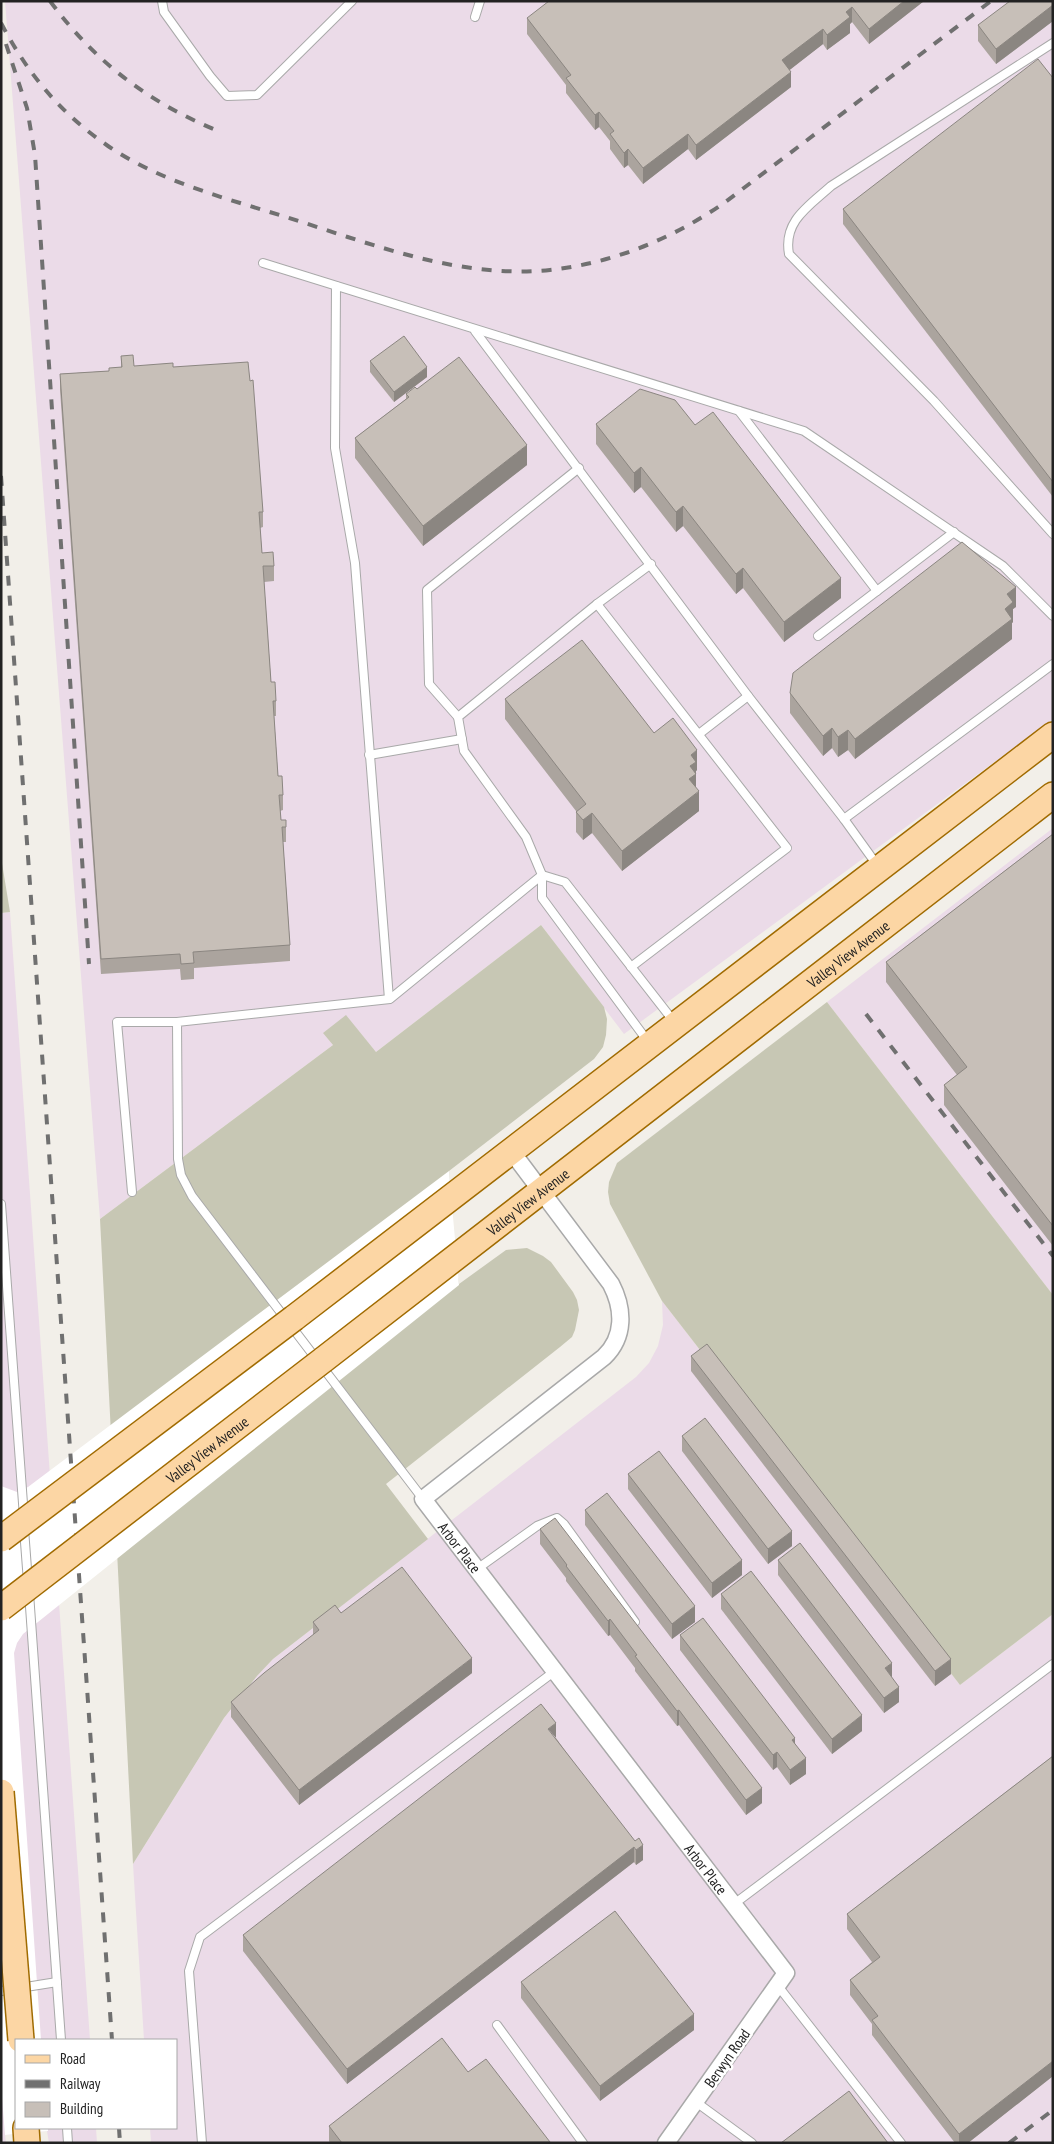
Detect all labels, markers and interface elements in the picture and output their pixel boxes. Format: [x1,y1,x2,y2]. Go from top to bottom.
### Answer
street label: Valley View Avenue [802,916,893,992]
street label: Valley View Avenue [482,1164,573,1240]
street label: Valley View Avenue [161,1412,252,1488]
street label: Arbor Place [434,1518,486,1577]
street label: Arbor Place [681,1840,732,1898]
street label: Berwyn Road [700,2025,754,2091]
legend [15,2039,178,2129]
text: Road [60,2049,86,2068]
text: Railway [60,2074,101,2093]
text: Building [60,2099,103,2118]

